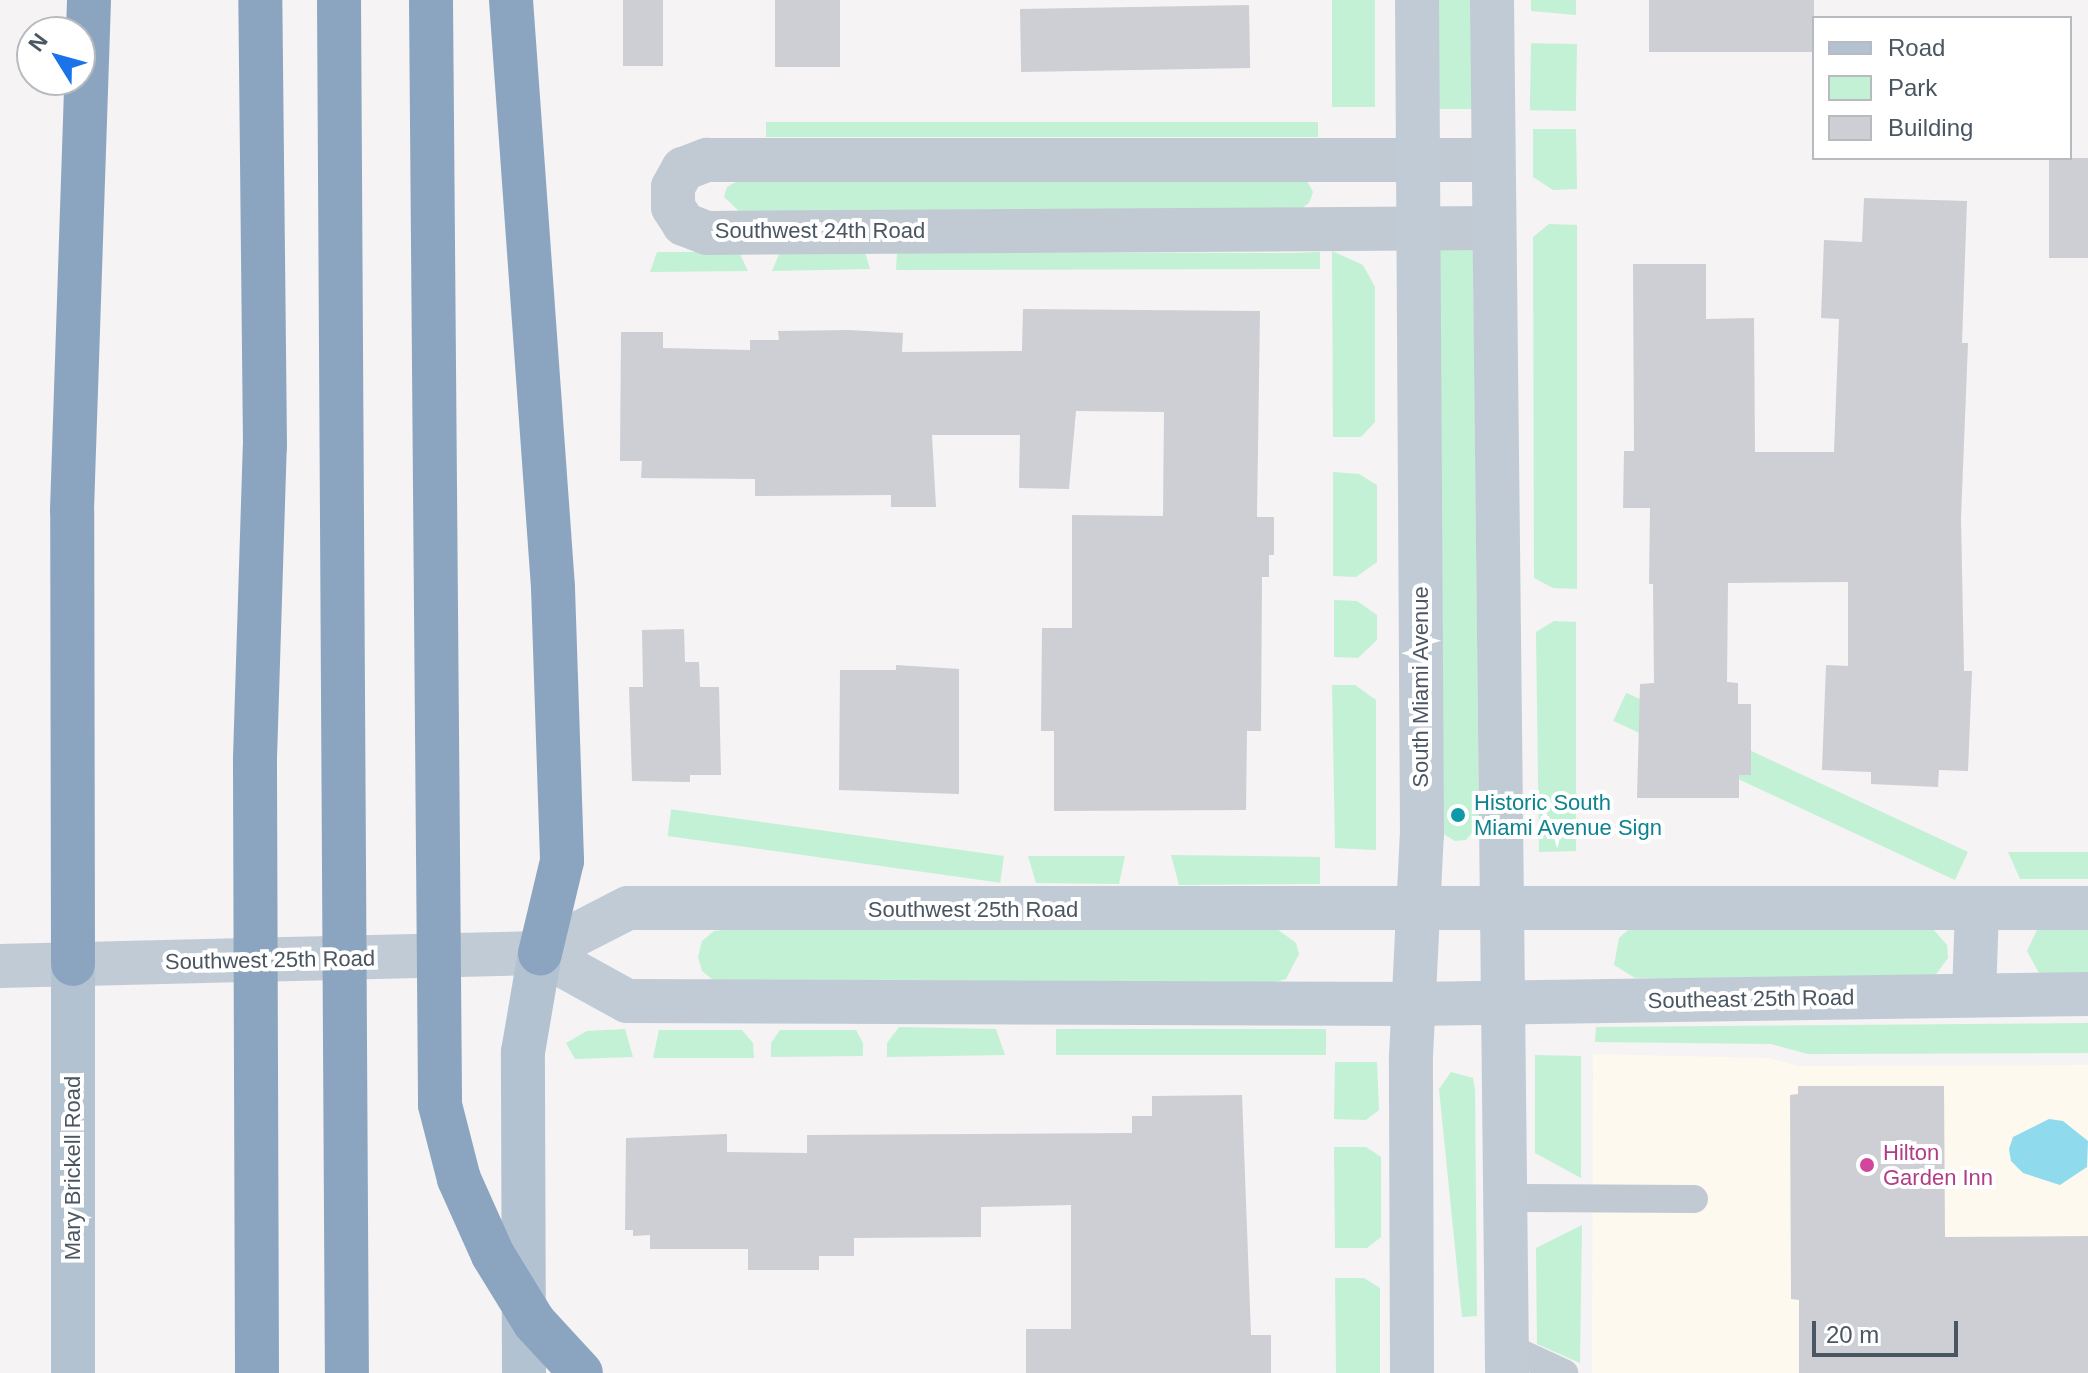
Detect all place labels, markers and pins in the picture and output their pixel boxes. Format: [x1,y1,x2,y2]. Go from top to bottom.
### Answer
place label: Historic South Miami Avenue Sign [1474,789,1663,840]
marker: Historic South Miami Avenue Sign [1449,806,1467,824]
place label: Hilton Garden Inn [1883,1139,1993,1190]
marker: Hilton Garden Inn [1858,1156,1876,1174]

